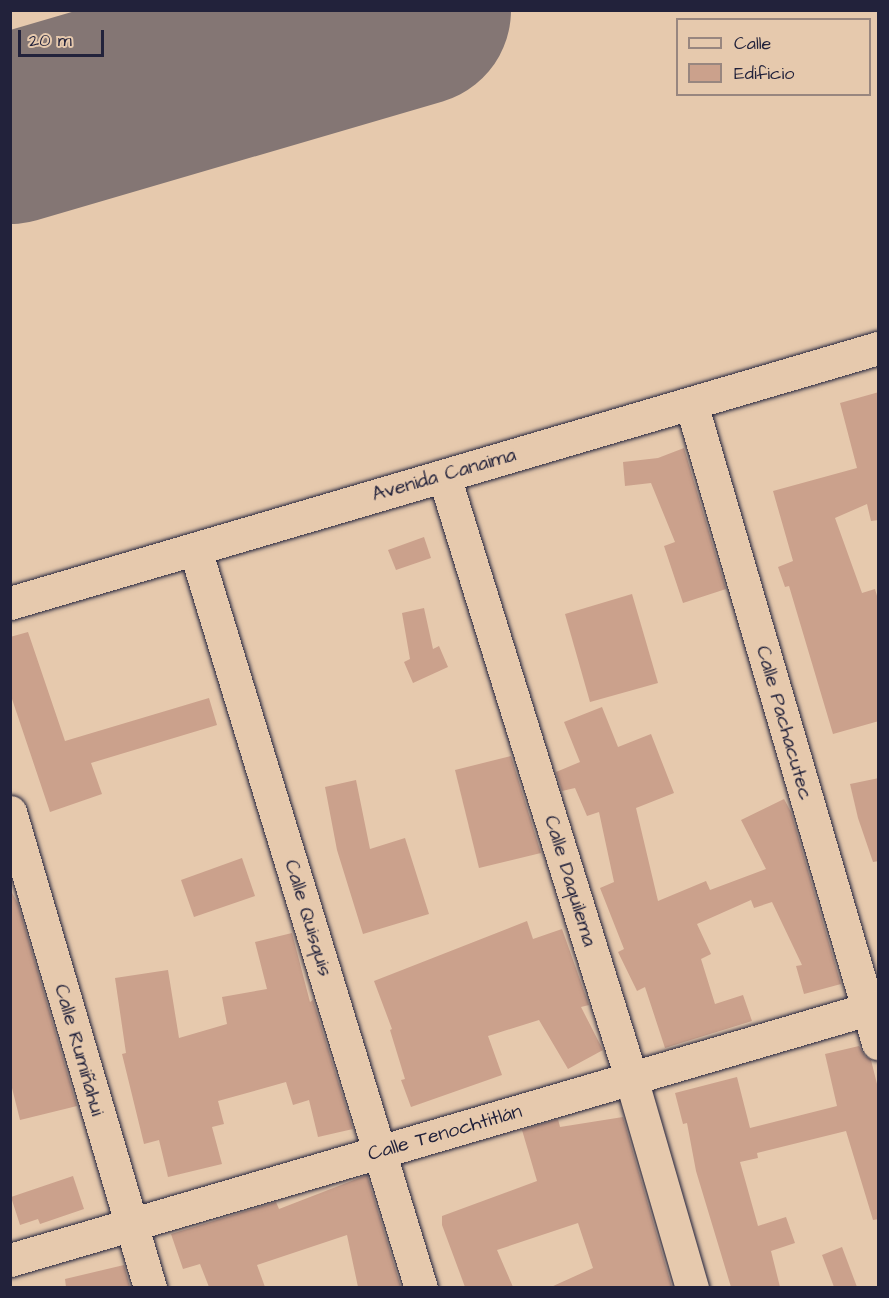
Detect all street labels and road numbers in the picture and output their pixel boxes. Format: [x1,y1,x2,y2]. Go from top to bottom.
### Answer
street label: Avenida Canaima [369,443,519,507]
street label: Calle Pachacutec [750,643,818,803]
street label: Calle Daquilema [539,813,601,949]
street label: Calle Quisquis [279,857,337,979]
street label: Calle Rumiñahui [49,981,109,1119]
street label: Calle Tenochtitlán [365,1100,525,1166]

